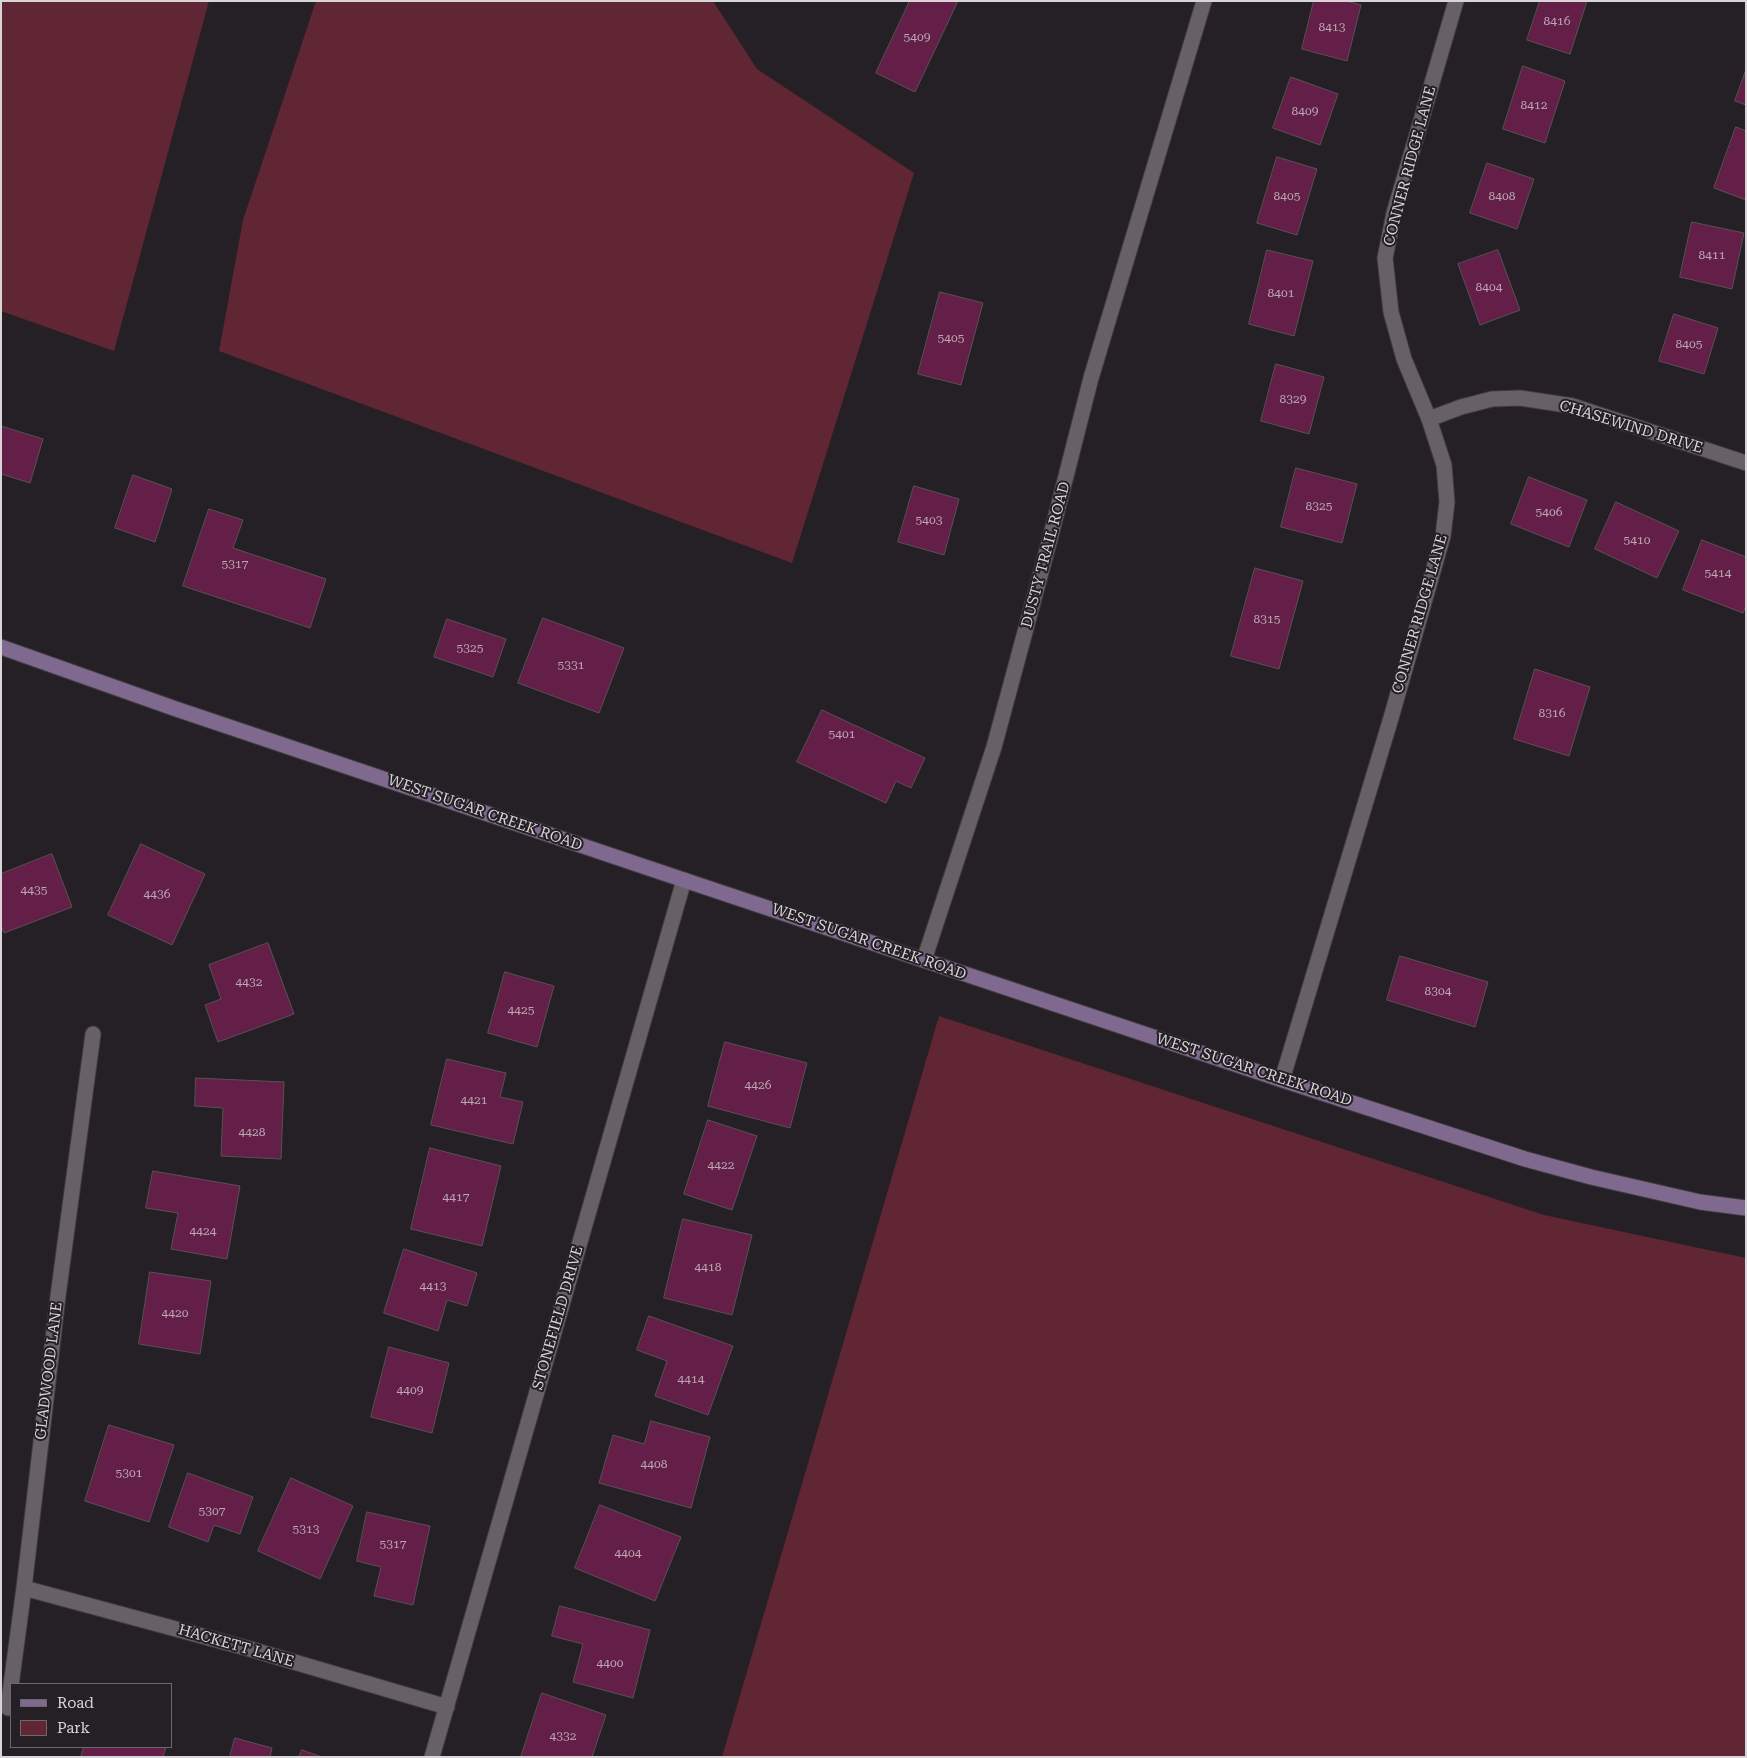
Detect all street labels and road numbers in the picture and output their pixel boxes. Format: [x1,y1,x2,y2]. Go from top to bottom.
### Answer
street label: CONNER RIDGE LANE [1380,84,1440,248]
street label: CHASEWIND DRIVE [1557,397,1705,457]
street label: DUSTY TRAIL ROAD [1018,480,1074,630]
street label: CONNER RIDGE LANE [1389,532,1451,696]
street label: WEST SUGAR CREEK ROAD [385,771,585,855]
street label: WEST SUGAR CREEK ROAD [769,900,969,984]
street label: WEST SUGAR CREEK ROAD [1154,1030,1354,1110]
street label: STONEFIELD DRIVE [529,1244,587,1392]
street label: GLADWOOD LANE [32,1301,66,1441]
street label: HACKETT LANE [176,1621,296,1671]

